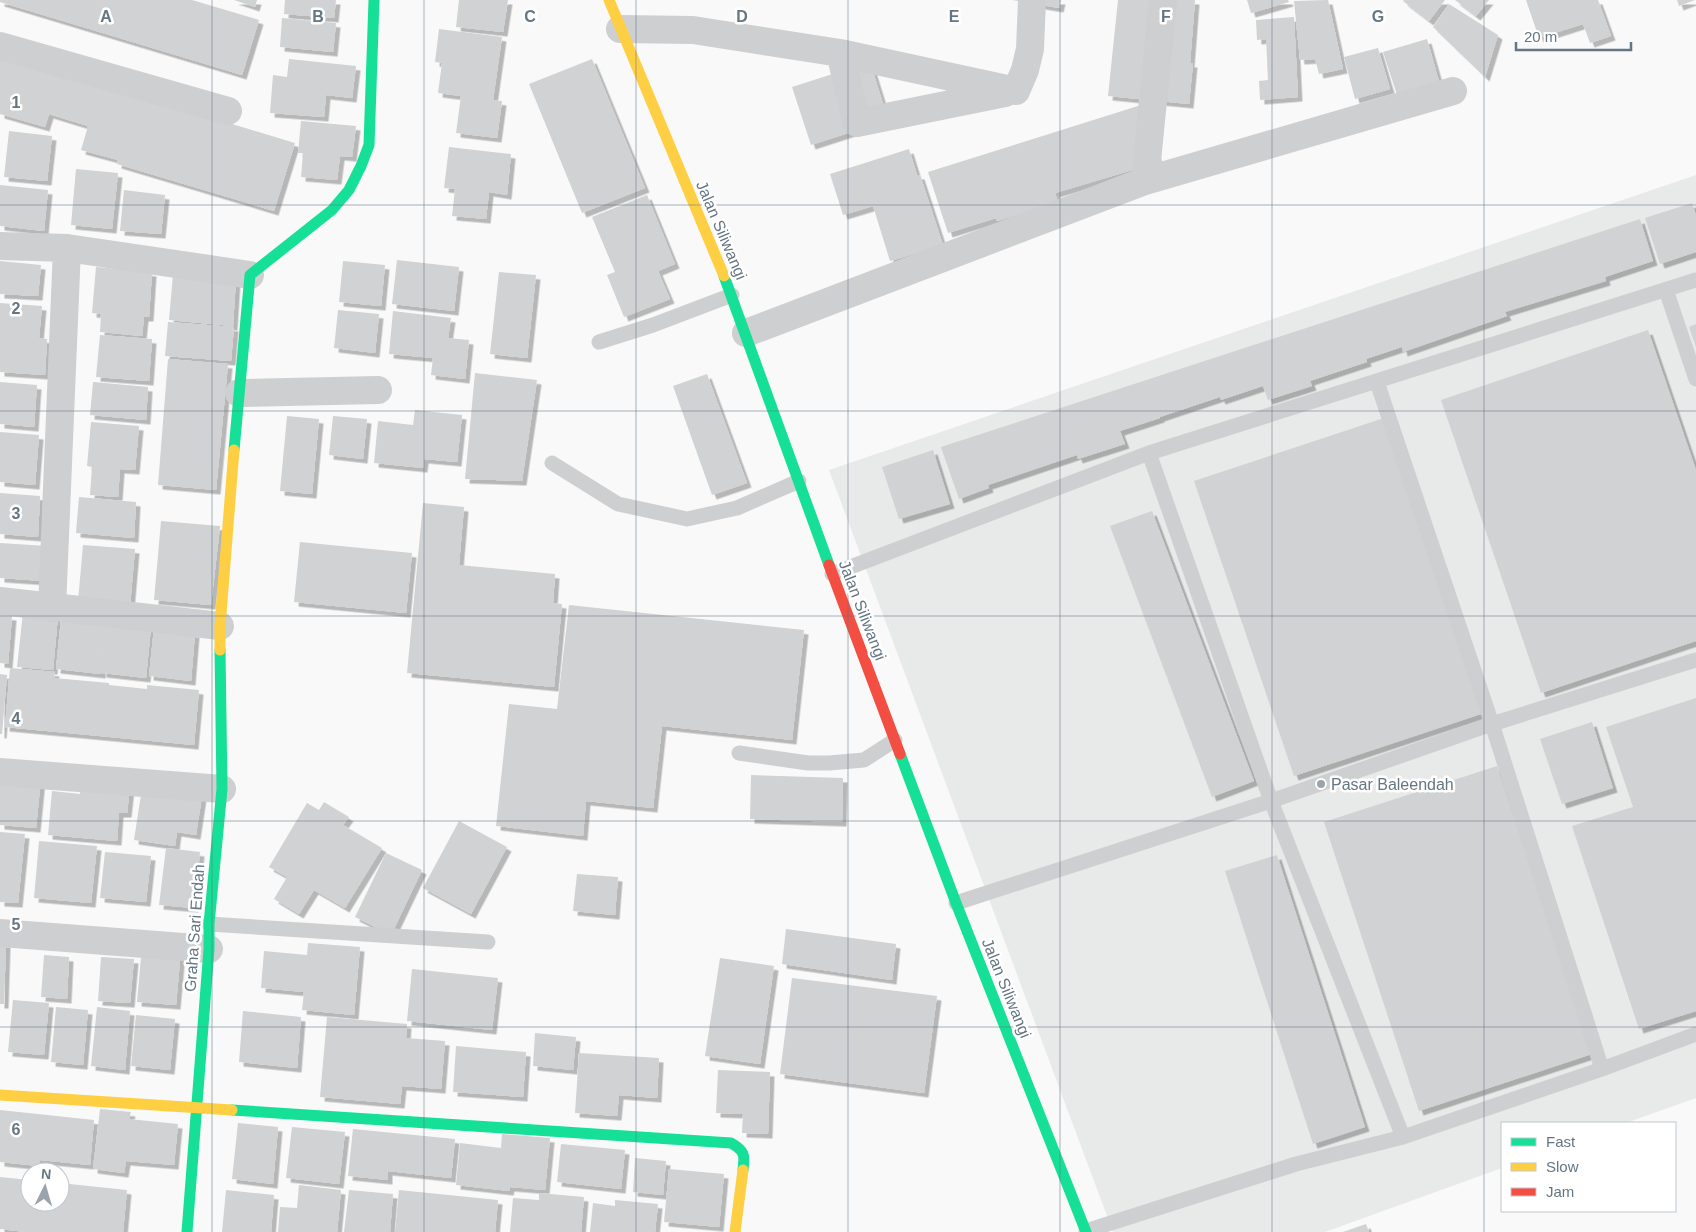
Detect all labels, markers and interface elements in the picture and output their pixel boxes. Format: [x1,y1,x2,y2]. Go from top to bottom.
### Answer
text: A [100,8,112,25]
text: B [312,8,324,25]
text: C [524,8,536,25]
text: D [736,8,748,25]
text: E [949,8,960,25]
text: F [1161,8,1171,25]
text: G [1372,8,1384,25]
scale bar [1516,20,1631,52]
text: 20 m [1524,28,1557,45]
text: 1 [12,94,21,111]
street label: Jalan Siliwangi [693,178,750,282]
text: 2 [12,300,21,317]
text: 3 [12,505,21,522]
street label: Jalan Siliwangi [836,558,889,663]
text: 4 [12,710,21,727]
place label: Pasar Baleendah [1331,776,1454,793]
marker: Pasar Baleendah [1315,778,1327,790]
street label: Graha Sari Endah [182,864,207,993]
text: 5 [12,916,21,933]
street label: Jalan Siliwangi [979,936,1034,1040]
text: 6 [12,1121,21,1138]
legend [1501,1122,1676,1212]
text: Fast [1546,1133,1576,1150]
text: Slow [1546,1158,1579,1175]
north arrow [20,1162,70,1212]
text: N [40,1166,52,1182]
text: Jam [1546,1183,1574,1200]

